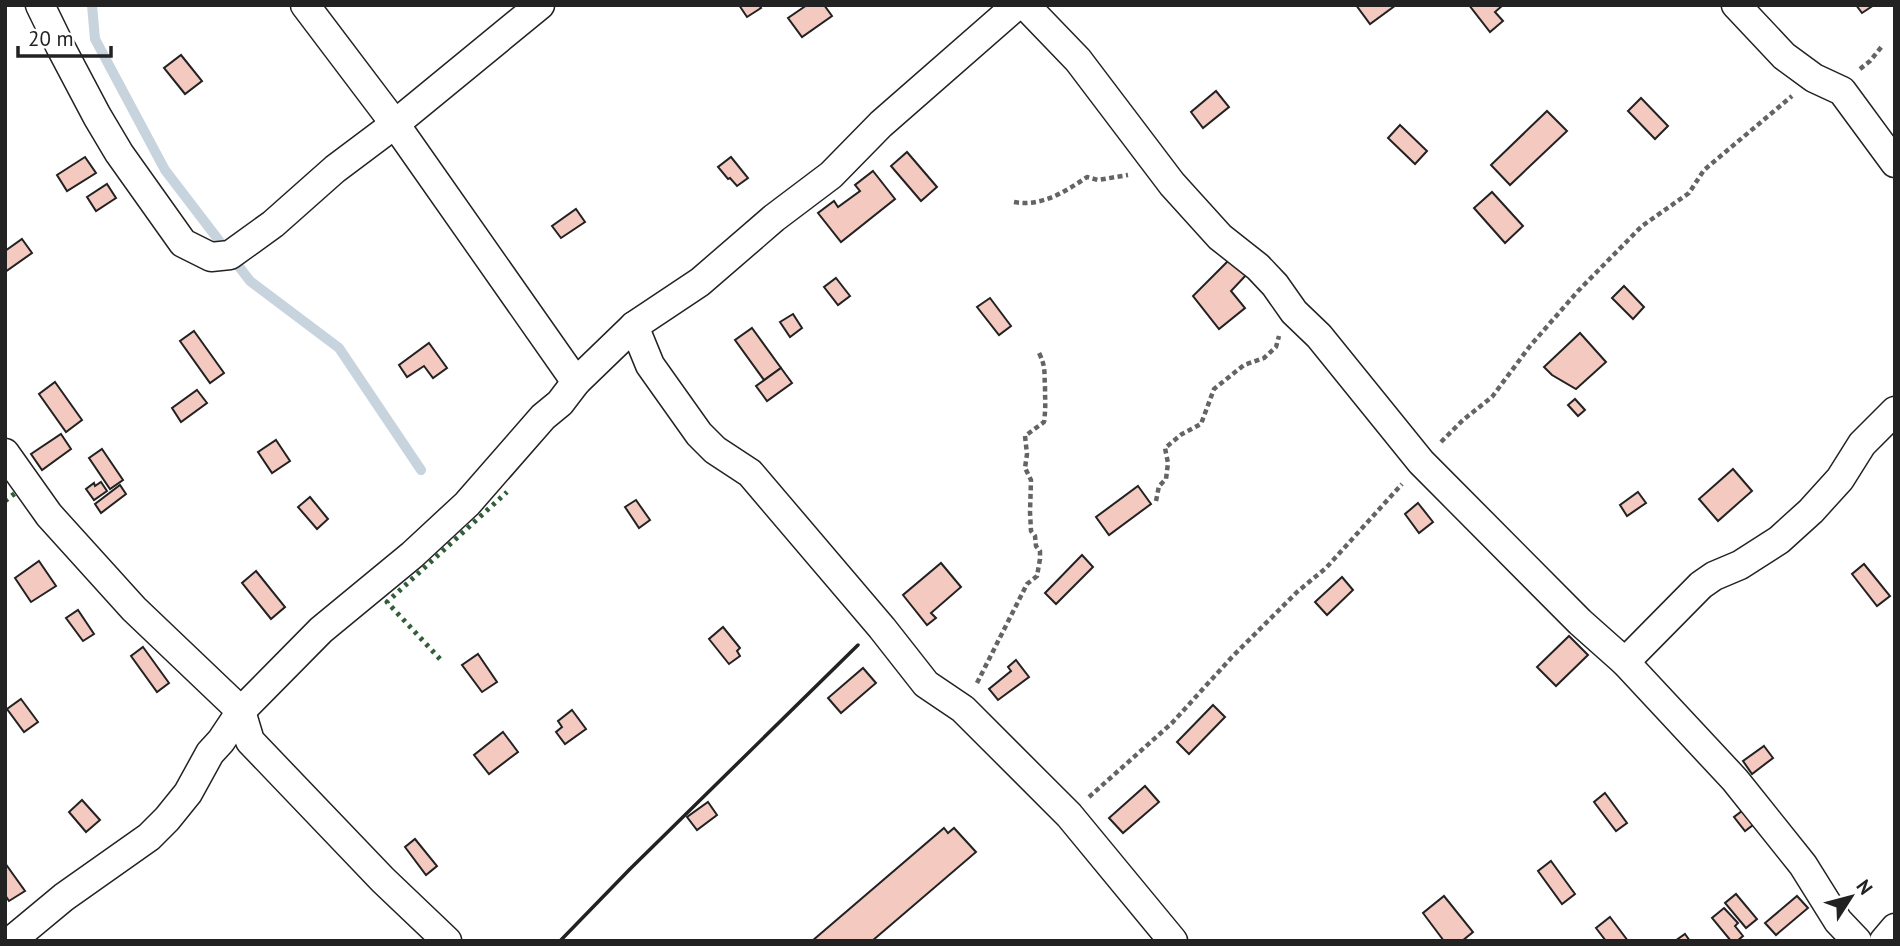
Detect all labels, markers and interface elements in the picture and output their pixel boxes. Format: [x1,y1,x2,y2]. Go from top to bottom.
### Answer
scale bar [18,14,110,58]
text: 20 m [28,25,74,52]
north arrow [1816,862,1886,932]
text: N [1851,875,1878,899]

